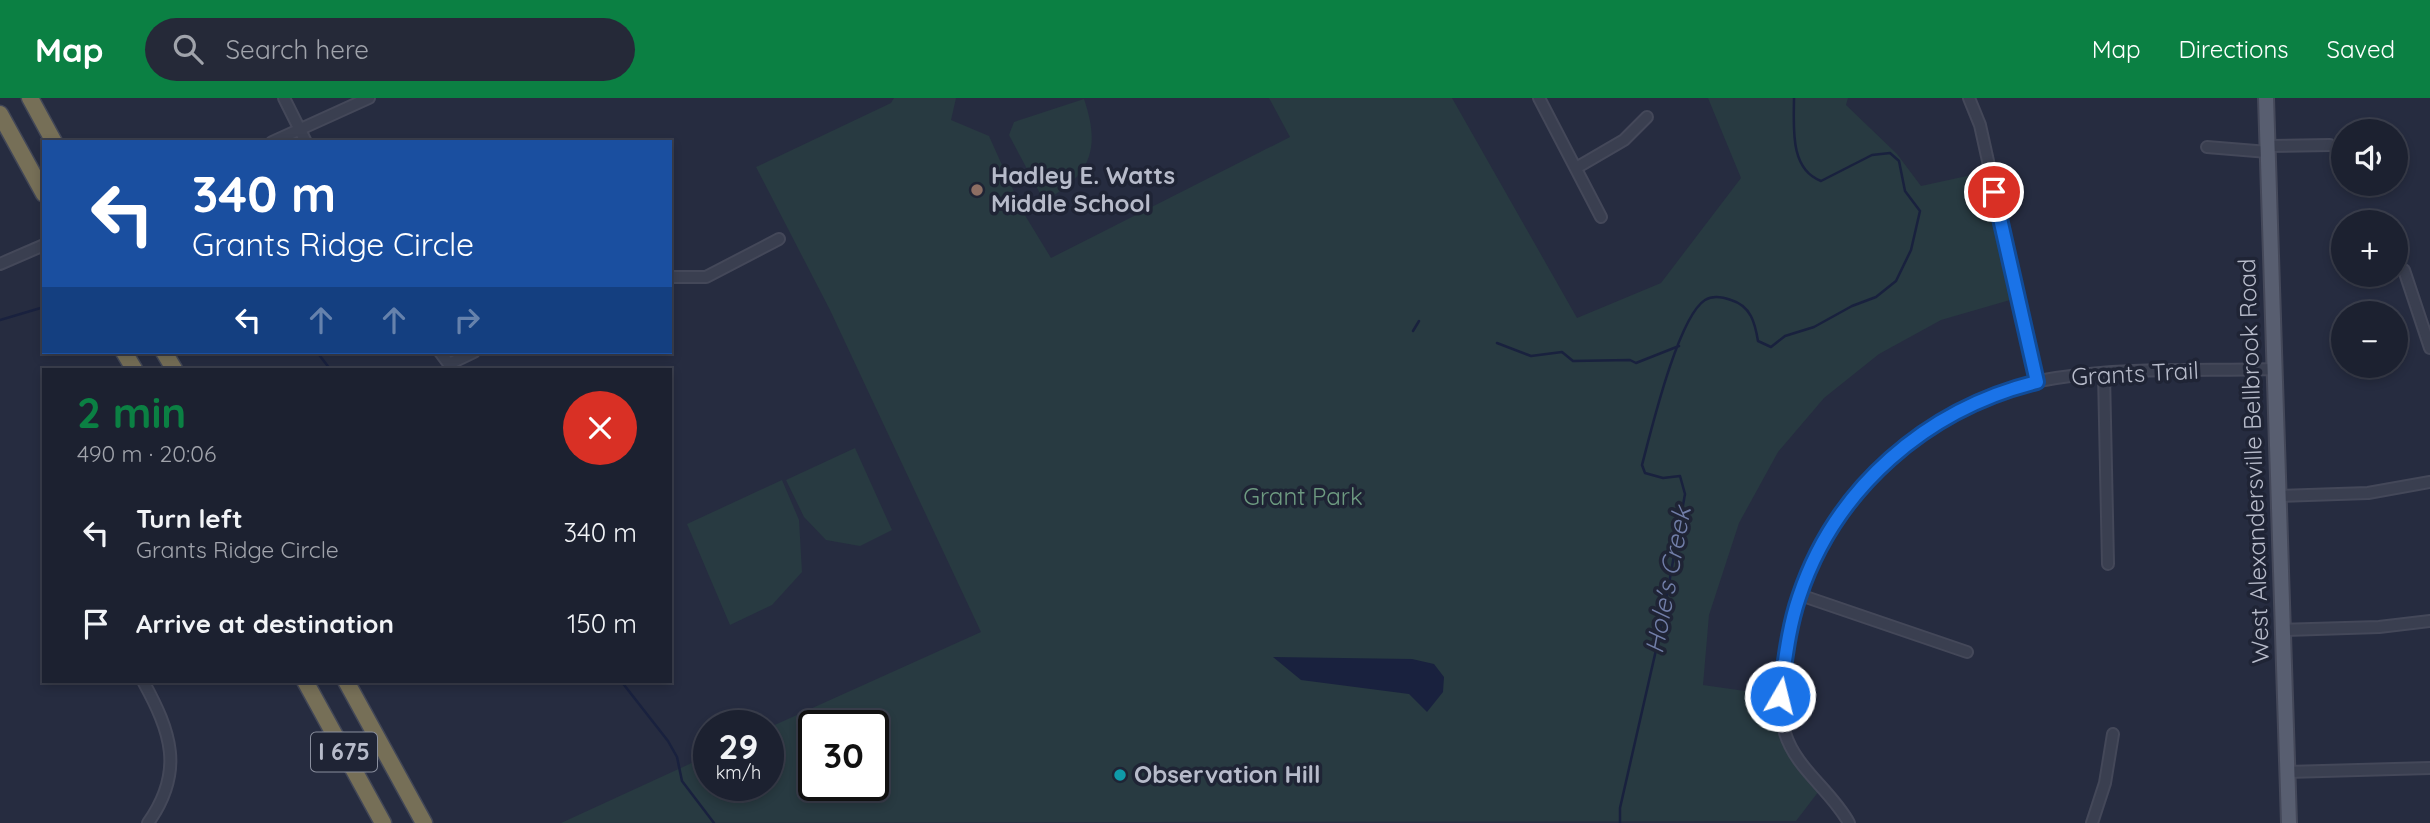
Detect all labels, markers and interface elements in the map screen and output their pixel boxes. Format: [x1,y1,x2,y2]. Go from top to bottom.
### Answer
search box [145,18,635,81]
text: Map [35,29,103,70]
icon: search [169,30,207,68]
text: Search here [225,33,369,66]
text: Map [2092,34,2141,64]
text: Directions [2179,34,2289,64]
text: Saved [2327,34,2395,64]
map controls [2331,119,2408,378]
button: sound [2331,119,2408,196]
place label: Hadley E. Watts Middle School [991,160,1175,218]
pin [1964,162,2024,222]
text: 340 m [192,163,336,224]
icon: left [77,168,168,259]
icon: arrive [1975,173,2013,211]
marker: Hadley E. Watts Middle School [969,182,985,198]
button: + [2331,210,2408,287]
text: Grants Ridge Circle [192,224,474,264]
street label: West Alexandersville Bellbrook Road [2231,258,2275,664]
icon: left [229,301,267,339]
icon: ahead [302,301,340,339]
icon: ahead [375,301,413,339]
icon: right [448,301,486,339]
button: − [2331,301,2408,378]
street label: Grants Trail [2070,355,2199,391]
text: 2 min [77,386,186,439]
button: close [563,391,637,465]
text: 490 m · 20:06 [77,439,216,468]
park label: Grant Park [1243,481,1363,511]
text: Turn left [136,502,243,535]
water label: Hole's Creek [1637,502,1698,656]
icon: left [77,514,115,552]
text: 340 m [563,516,637,549]
text: Grants Ridge Circle [136,535,339,564]
icon: arrive [77,605,115,643]
text: Arrive at destination [136,607,394,640]
text: 150 m [567,607,637,640]
position arrow [1743,659,1817,733]
speed limit sign: 30 [798,710,889,801]
text: 29 [719,724,758,768]
road number: I 675 [311,732,377,772]
place label: Observation Hill [1134,759,1321,789]
text: km/h [716,761,761,784]
marker: Observation Hill [1112,767,1128,783]

